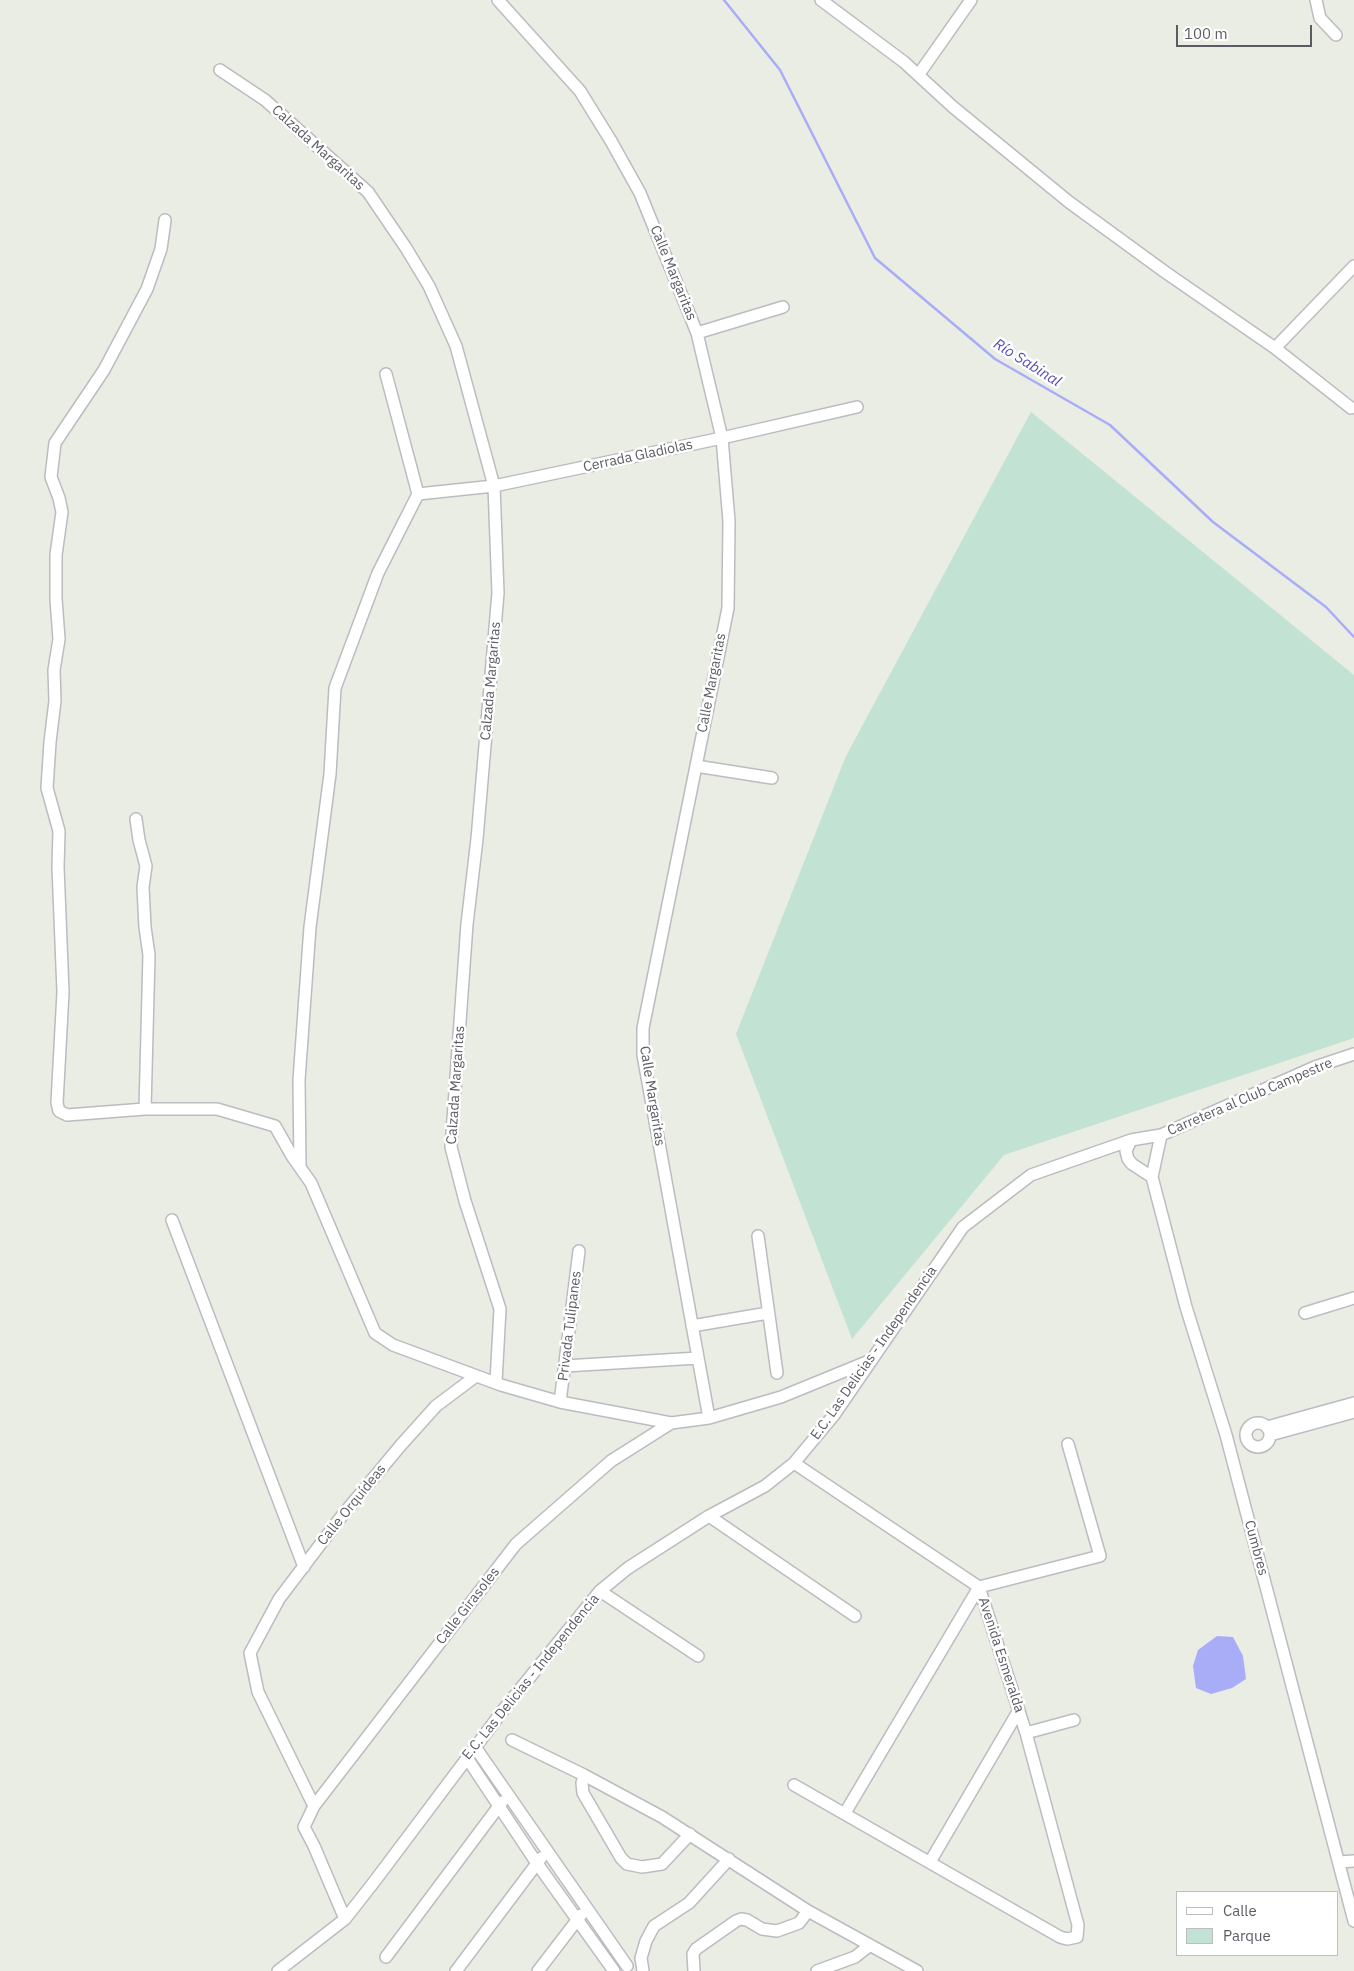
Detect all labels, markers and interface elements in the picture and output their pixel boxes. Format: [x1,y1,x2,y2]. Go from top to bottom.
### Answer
scale bar [1179,15,1315,47]
text: 100 m [1184,24,1228,43]
street label: Calzada Margaritas [268,102,368,194]
street label: Calle Margaritas [646,223,700,323]
water label: Río Sabinal [990,335,1064,391]
street label: Cerrada Gladiolas [582,436,694,476]
street label: Calzada Margaritas [477,621,505,741]
street label: Calle Margaritas [694,632,730,734]
street label: Calzada Margaritas [443,1025,469,1145]
street label: Calle Margaritas [636,1045,668,1147]
street label: Carretera al Club Campestre [1165,1055,1335,1139]
street label: E.C. Las Delicias - Independencia [807,1263,941,1443]
street label: Privada Tulipanes [555,1270,585,1382]
street label: Calle Orquídeas [314,1461,390,1549]
street label: Cumbres [1241,1519,1271,1577]
street label: Calle Girasoles [433,1564,503,1648]
street label: E.C. Las Delicias - Independencia [459,1591,603,1763]
street label: Avenida Esmeralda [974,1595,1028,1715]
legend [1176,1891,1339,1956]
text: Calle [1223,1901,1257,1920]
text: Parque [1223,1926,1271,1945]

